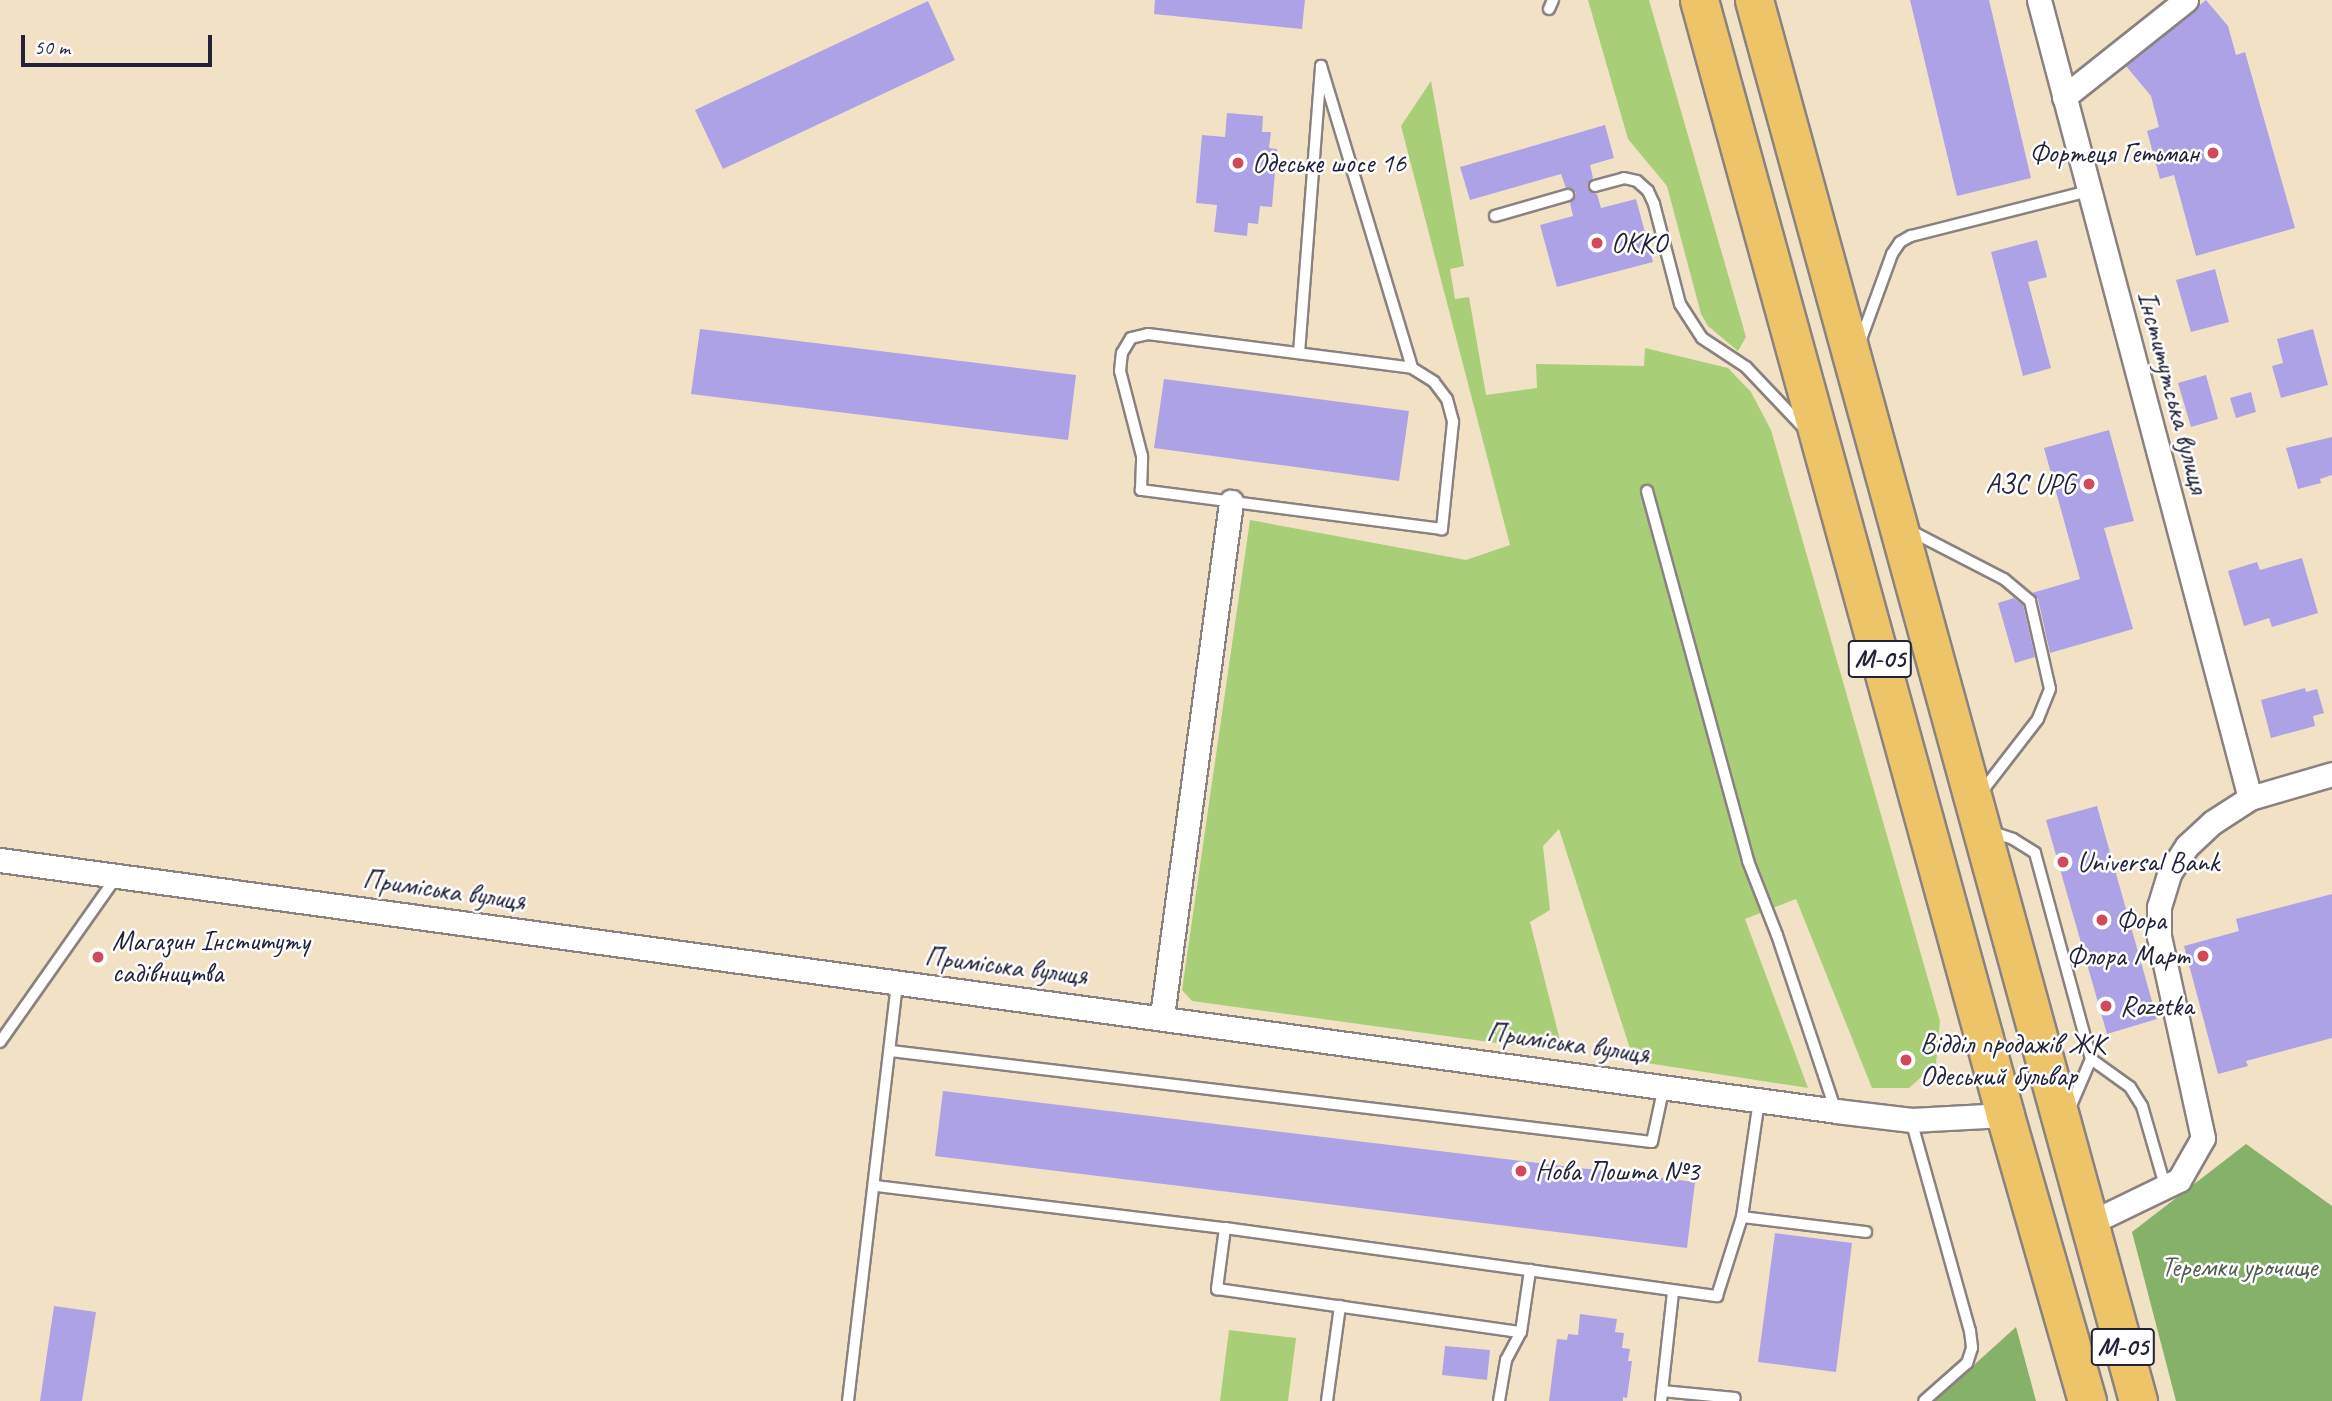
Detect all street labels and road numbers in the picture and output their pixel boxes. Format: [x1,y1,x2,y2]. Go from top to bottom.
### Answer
street label: Інститутська вулиця [2130,288,2216,496]
road number: М-05 [1847,636,1913,681]
street label: Приміська вулиця [360,862,528,918]
street label: Приміська вулиця [922,939,1090,993]
street label: Приміська вулиця [1484,1015,1652,1071]
road number: М-05 [2090,1324,2156,1370]

